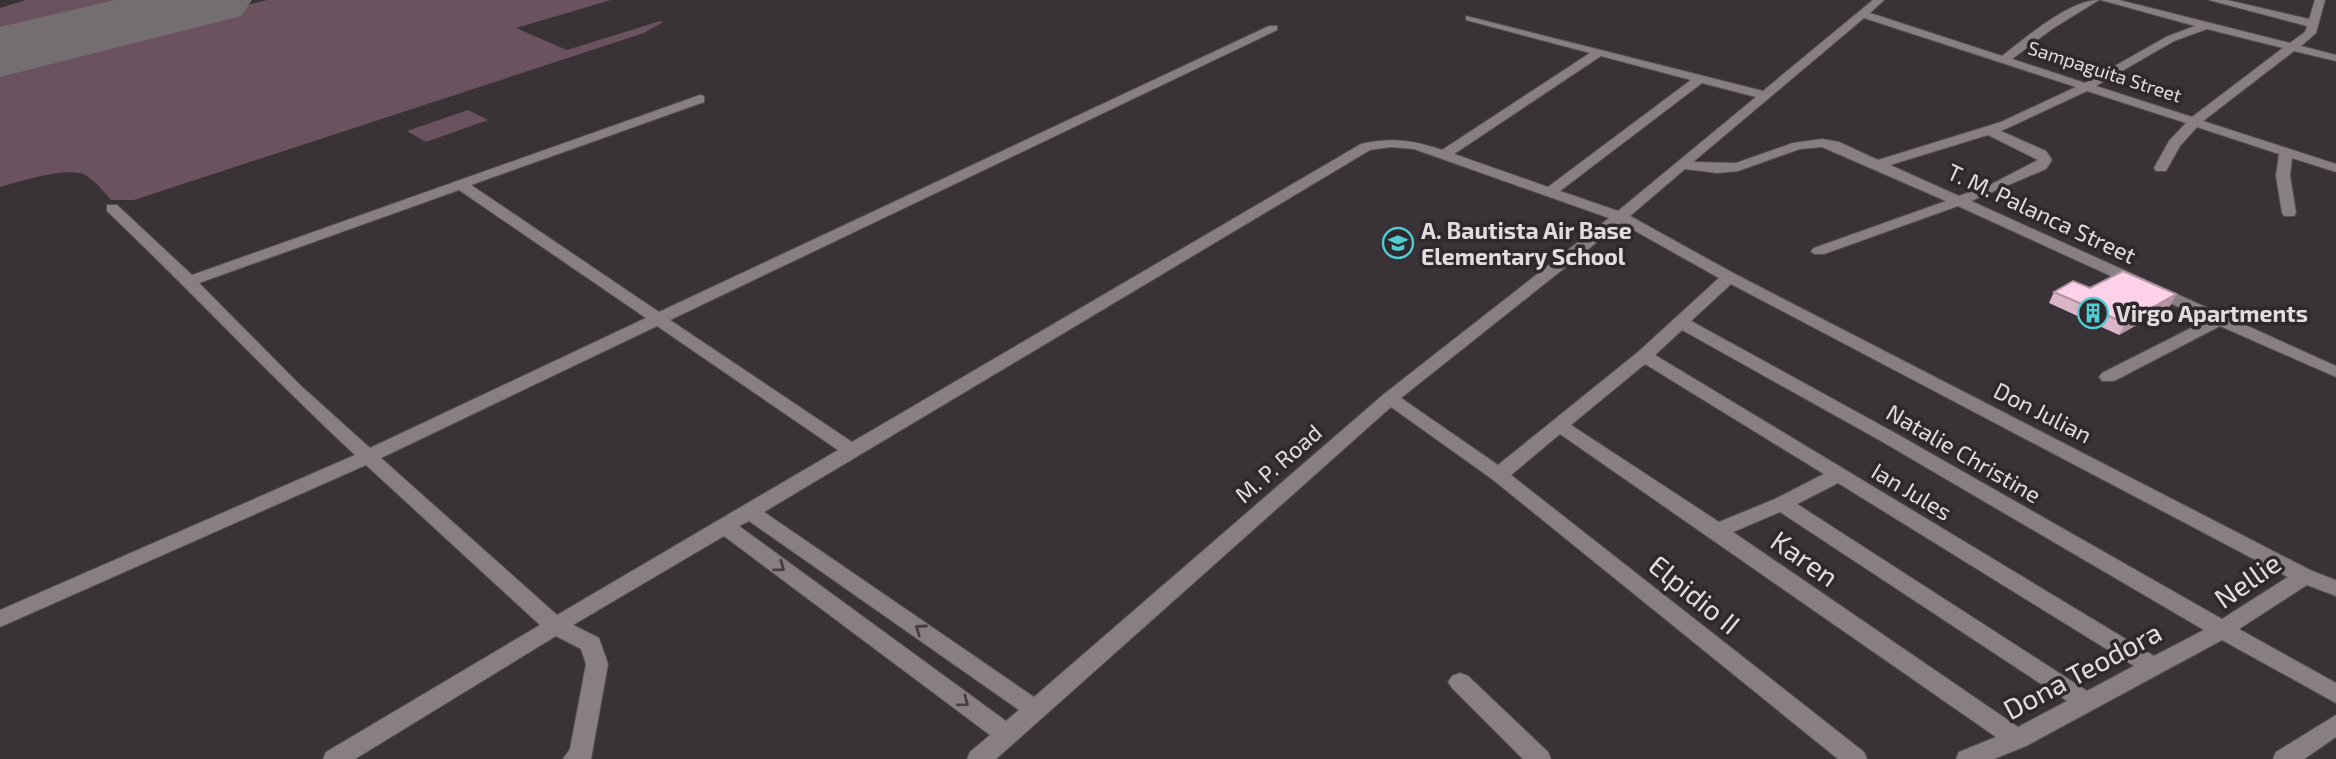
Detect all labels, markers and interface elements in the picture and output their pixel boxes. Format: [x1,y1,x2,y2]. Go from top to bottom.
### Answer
street label: Sampaguita Street [2025,35,2185,107]
street label: T. M. Palanca Street [1943,157,2141,269]
place label: A. Bautista Air Base Elementary School [1421,216,1632,270]
school or university icon: A. Bautista Air Base Elementary School [1381,226,1415,260]
building icon: Virgo Apartments [2076,296,2110,330]
place label: Virgo Apartments [2116,299,2308,327]
street label: Don Julian [1989,376,2097,448]
street label: Natalie Christine [1882,397,2046,509]
street label: M. P. Road [1229,418,1327,508]
street label: Ian Jules [1867,456,1957,526]
street label: Karen [1765,523,1845,593]
street label: Nellie [2207,545,2287,615]
street label: Elpidio II [1643,547,1747,641]
one-way arrow [772,559,785,571]
street label: Dona Teodora [1997,614,2167,726]
one-way arrow [915,625,928,637]
one-way arrow [956,694,968,706]

